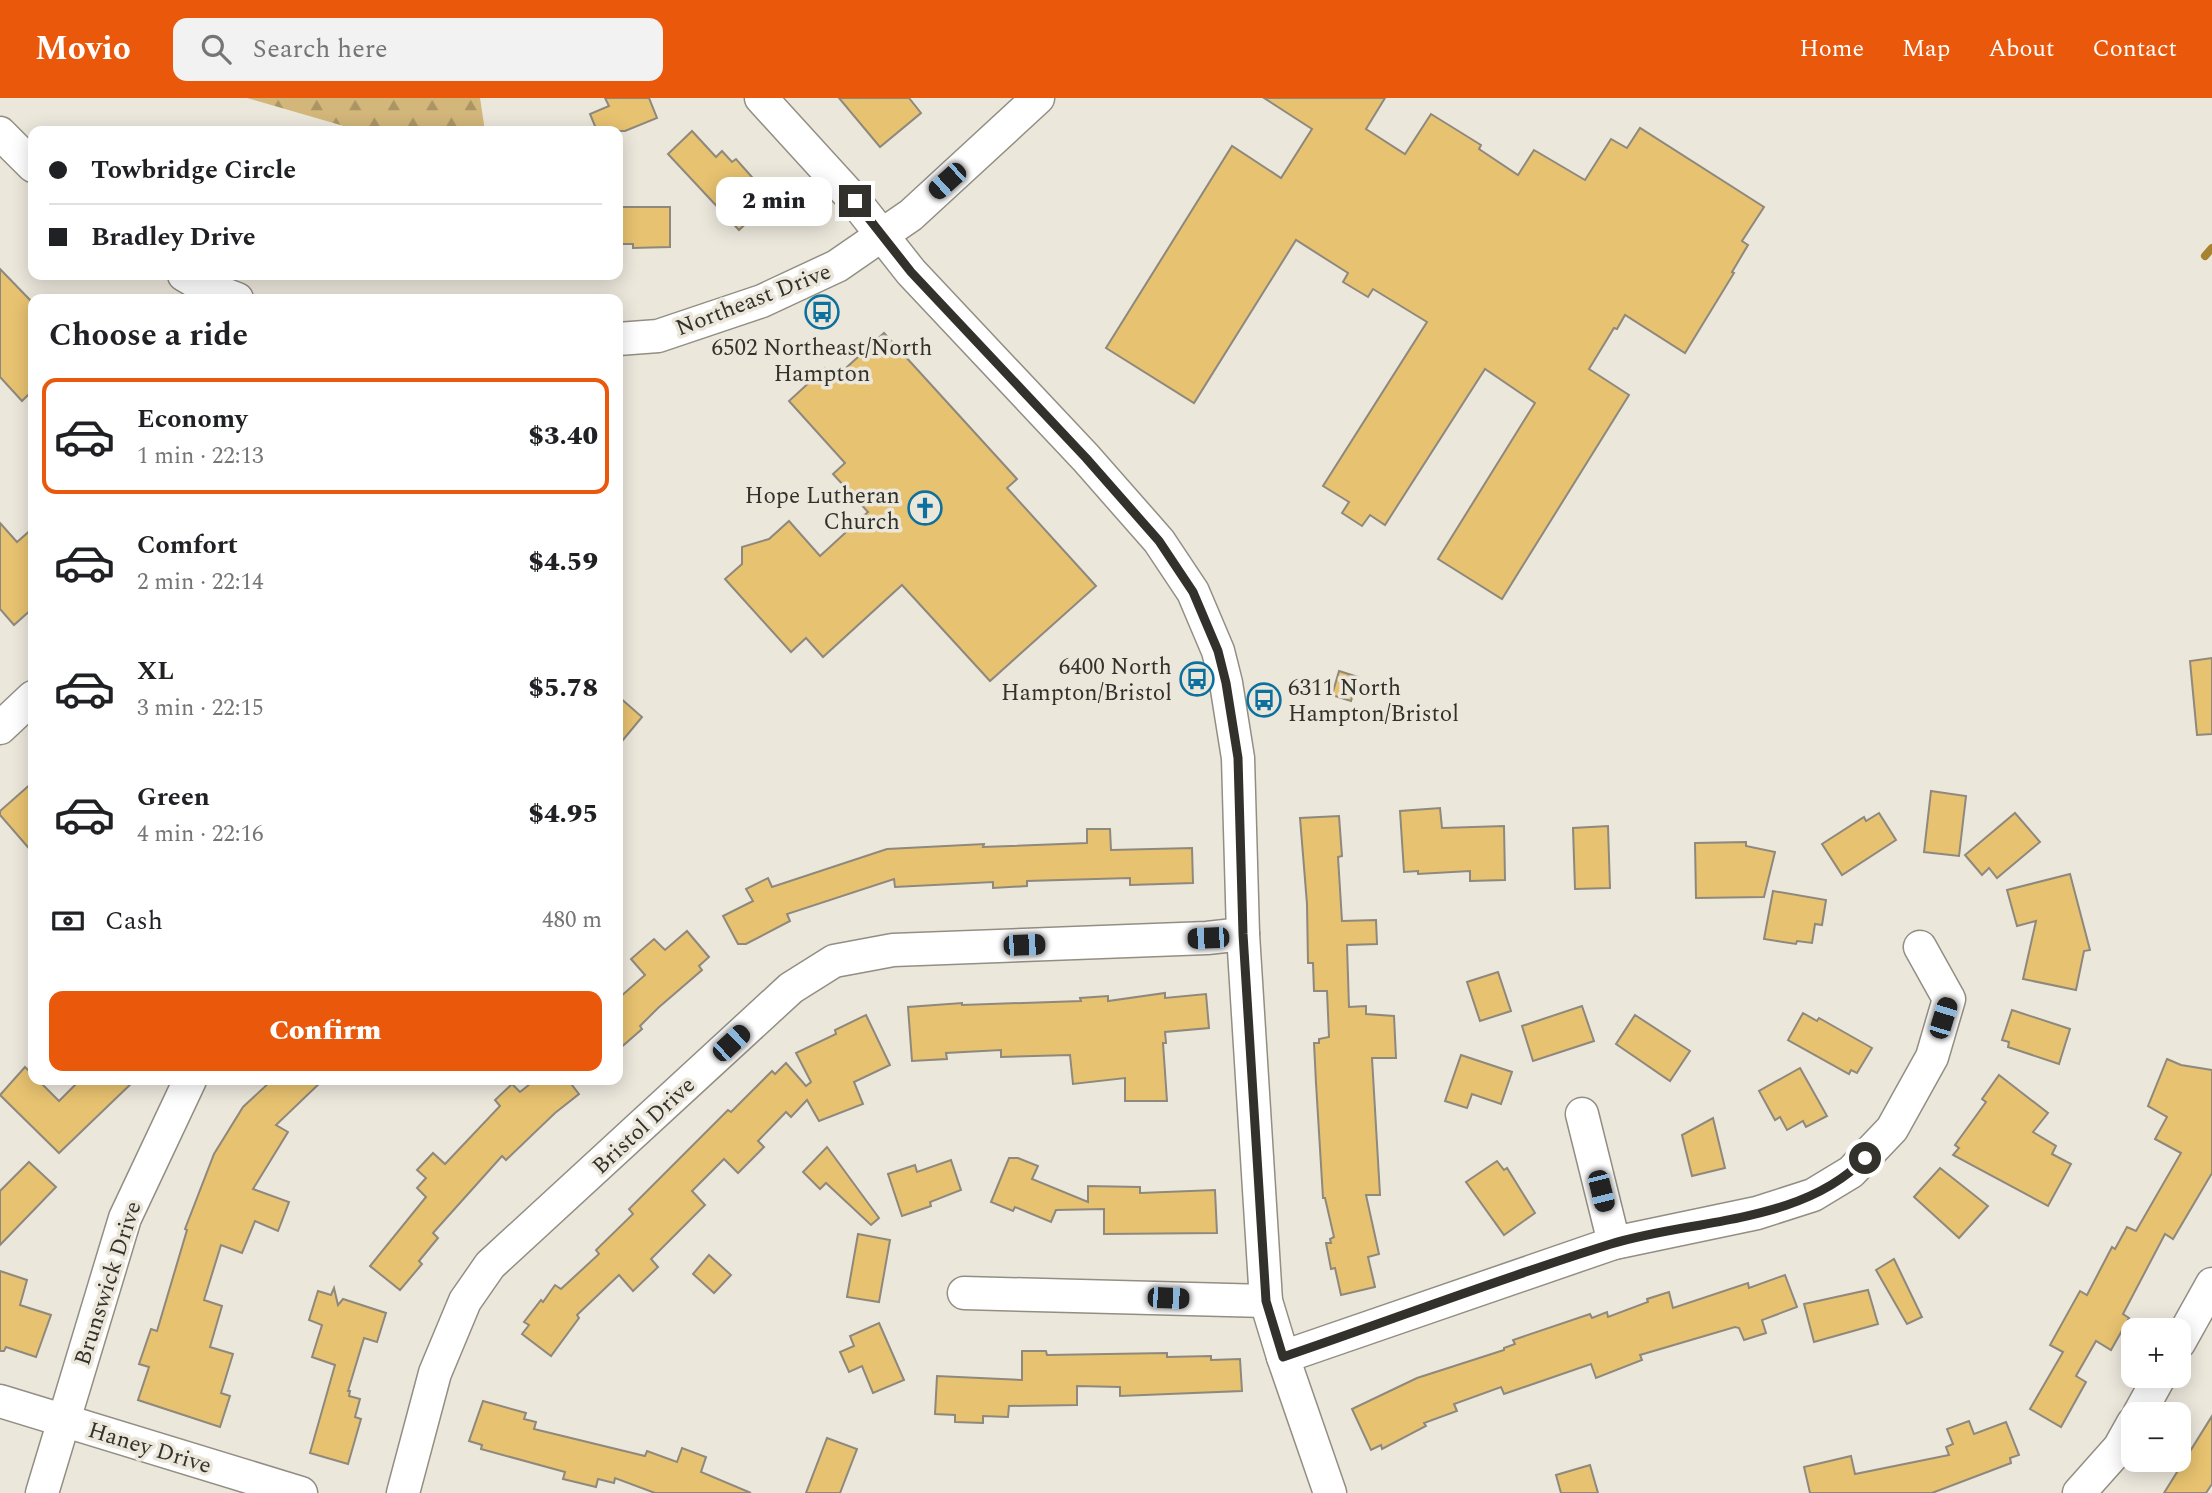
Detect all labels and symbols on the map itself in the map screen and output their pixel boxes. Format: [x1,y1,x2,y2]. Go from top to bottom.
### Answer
car [925,159,970,203]
callout: 2 min [715,176,830,226]
route end [839,185,871,217]
street label: Northeast Drive [671,255,836,346]
bus stop icon: 6502 Northeast/North Hampton [803,293,841,331]
place label: 6502 Northeast/North Hampton [712,331,932,392]
place label: Hope Lutheran Church [745,479,900,540]
church icon: Hope Lutheran Church [906,489,944,527]
place label: 6400 North Hampton/Bristol [1001,650,1172,711]
bus stop icon: 6400 North Hampton/Bristol [1178,660,1216,698]
place label: 6311 North Hampton/Bristol [1288,671,1459,732]
bus stop icon: 6311 North Hampton/Bristol [1245,681,1283,719]
car [1187,927,1230,949]
car [1003,934,1046,956]
car [1927,995,1960,1041]
car [709,1021,754,1065]
street label: Bristol Drive [584,1069,704,1183]
route start [1849,1142,1881,1174]
car [1586,1168,1617,1214]
street label: Brunswick Drive [65,1197,151,1370]
car [1147,1287,1190,1309]
street label: Haney Drive [83,1413,216,1484]

